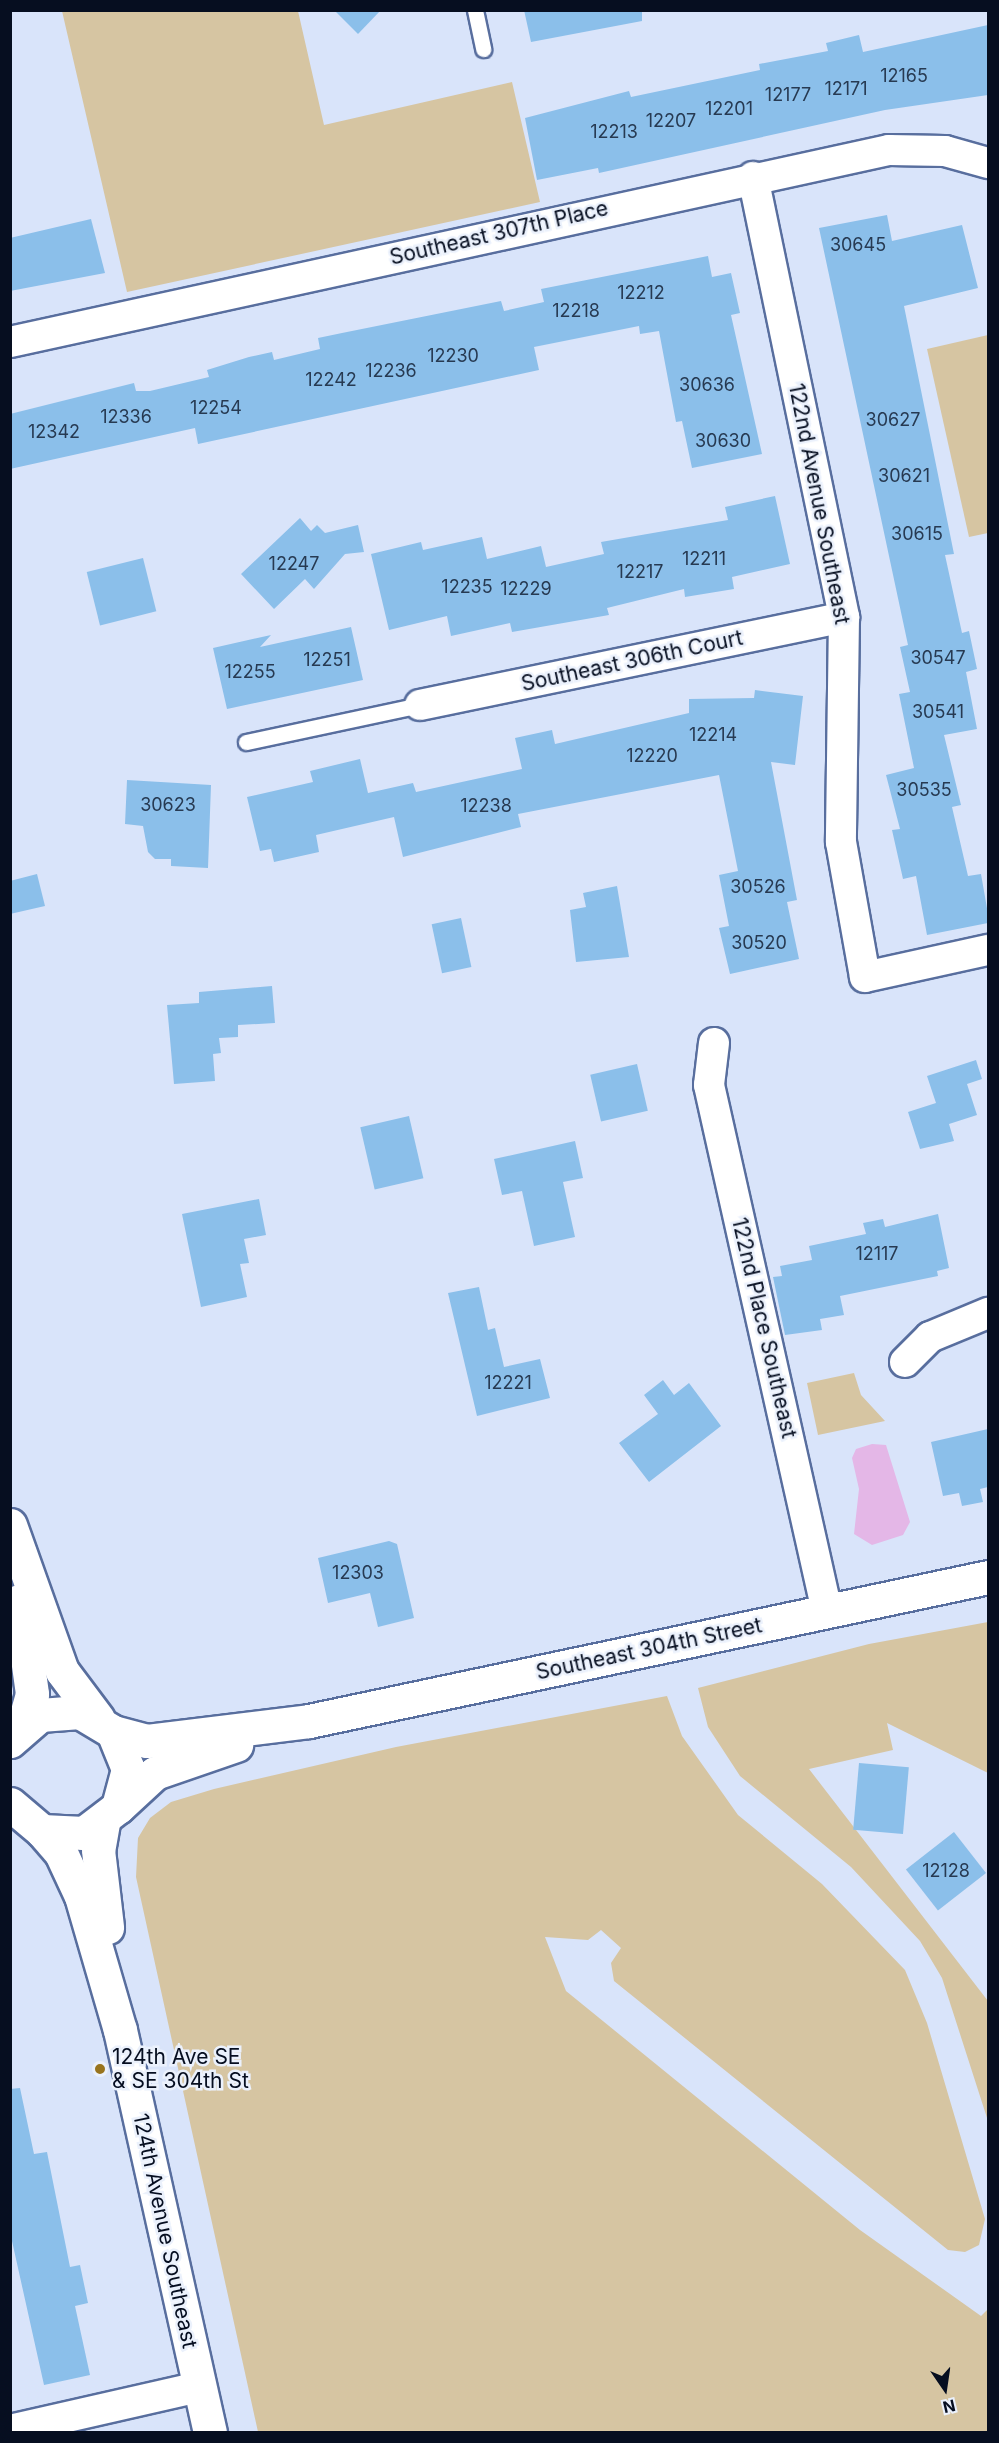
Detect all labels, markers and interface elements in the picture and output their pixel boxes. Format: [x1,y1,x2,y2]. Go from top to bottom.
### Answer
house number: 12165 [880,65,928,87]
house number: 12171 [824,78,868,100]
house number: 12177 [765,84,811,106]
house number: 12201 [705,98,753,120]
house number: 12207 [646,110,696,132]
house number: 12213 [590,121,638,143]
street label: Southeast 307th Place [387,196,611,270]
house number: 30645 [830,234,886,256]
house number: 12212 [617,282,665,304]
house number: 12218 [552,300,600,322]
house number: 12230 [427,345,479,367]
house number: 12236 [365,360,417,382]
house number: 12242 [305,369,357,391]
house number: 30636 [679,374,735,396]
street label: 122nd Avenue Southeast [783,381,855,627]
house number: 12254 [190,397,242,419]
house number: 12336 [100,406,152,428]
house number: 30627 [866,409,920,431]
house number: 12342 [28,421,80,443]
house number: 30630 [695,430,751,452]
house number: 30621 [878,465,930,487]
house number: 30615 [891,523,943,545]
house number: 12211 [682,548,726,570]
house number: 12247 [269,553,319,575]
house number: 12217 [617,561,663,583]
house number: 12235 [441,576,493,598]
house number: 12229 [500,578,552,600]
street label: Southeast 306th Court [519,625,745,697]
house number: 30547 [910,647,966,669]
house number: 12251 [303,649,351,671]
house number: 12255 [224,661,276,683]
house number: 30541 [912,701,964,723]
house number: 12214 [689,724,737,746]
house number: 12220 [626,745,678,767]
house number: 30535 [896,779,952,801]
house number: 30623 [140,794,196,816]
house number: 12238 [460,795,512,817]
house number: 30526 [730,876,786,898]
house number: 30520 [731,932,787,954]
street label: 122nd Place Southeast [726,1215,802,1441]
house number: 12117 [855,1243,899,1265]
house number: 12221 [484,1372,532,1394]
house number: 12303 [332,1562,384,1584]
street label: Southeast 304th Street [534,1613,764,1685]
house number: 12128 [922,1860,970,1882]
place label: 124th Ave SE & SE 304th St [112,2044,249,2094]
marker: 124th Ave SE & SE 304th St [93,2062,107,2076]
street label: 124th Avenue Southeast [128,2111,202,2351]
north arrow [915,2359,975,2419]
text: N [941,2395,957,2418]

